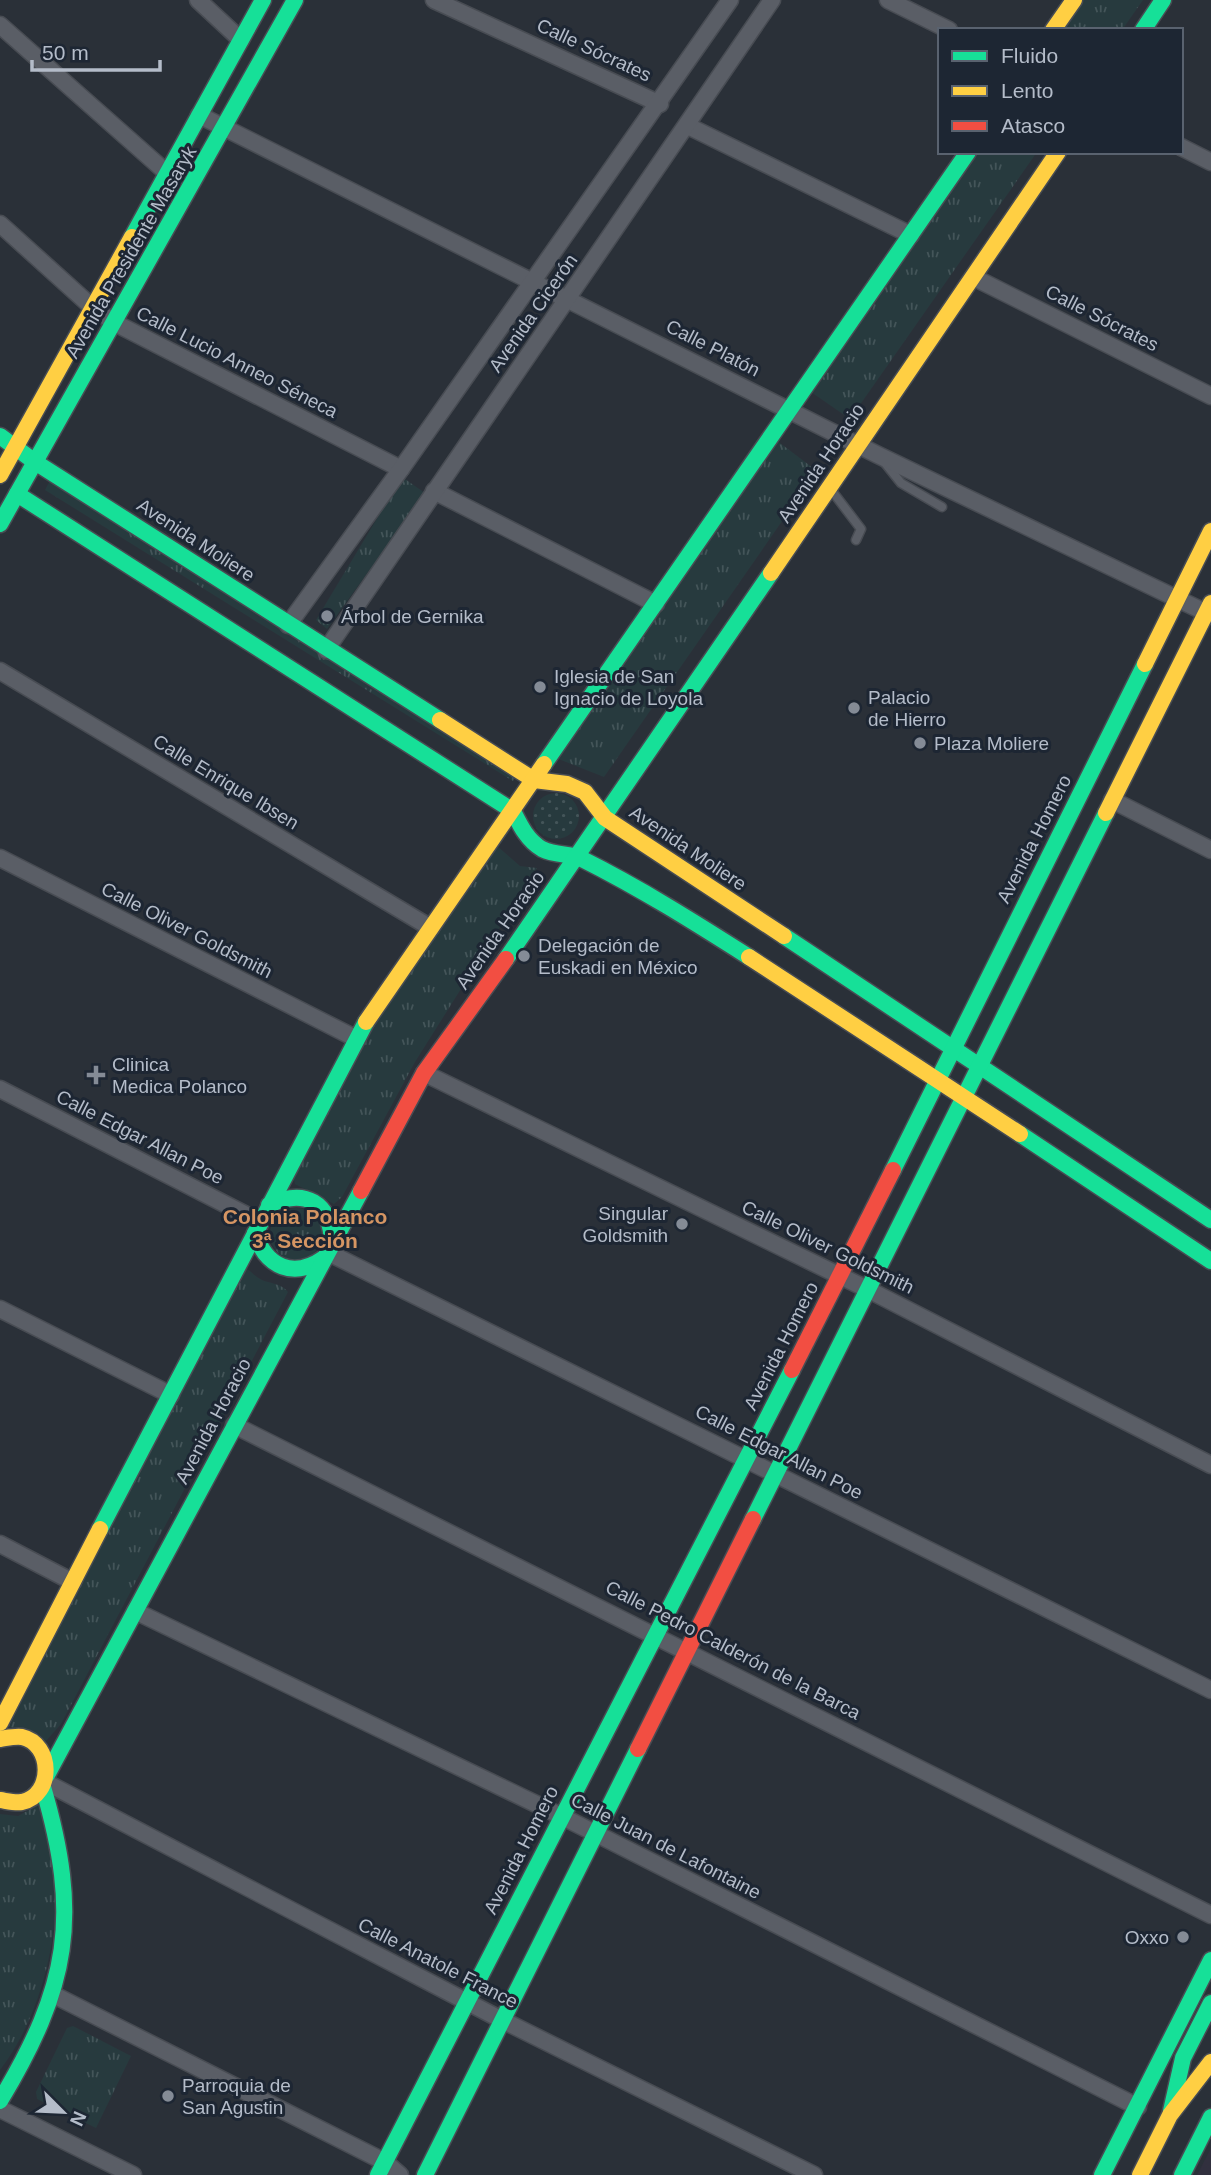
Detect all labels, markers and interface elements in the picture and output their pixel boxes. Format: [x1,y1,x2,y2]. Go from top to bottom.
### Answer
street label: Calle Sócrates [534,14,654,86]
scale bar [32,28,159,72]
legend [938,28,1183,154]
text: 50 m [42,41,89,64]
text: Fluido [1001,44,1058,67]
text: Lento [1001,79,1054,102]
text: Atasco [1001,114,1065,137]
street label: Avenida Presidente Masaryk [62,142,201,362]
street label: Avenida Cicerón [485,250,581,376]
street label: Calle Sócrates [1042,281,1162,355]
street label: Calle Lucio Anneo Séneca [133,302,341,422]
street label: Calle Platón [663,315,763,381]
street label: Avenida Horacio [773,399,869,527]
street label: Avenida Moliere [133,494,259,586]
place label: Árbol de Gernika [341,606,484,627]
marker: Árbol de Gernika [319,608,335,624]
place label: Iglesia de San Ignacio de Loyola [554,666,703,709]
marker: Iglesia de San Ignacio de Loyola [532,679,548,695]
place label: Palacio de Hierro [868,687,946,730]
marker: Palacio de Hierro [846,700,862,716]
street label: Calle Enrique Ibsen [150,730,302,834]
place label: Plaza Moliere [934,733,1049,754]
marker: Plaza Moliere [912,735,928,751]
street label: Avenida Homero [993,771,1075,907]
street label: Avenida Moliere [626,801,750,895]
street label: Avenida Horacio [452,867,548,993]
street label: Calle Oliver Goldsmith [98,878,276,982]
place label: Delegación de Euskadi en México [538,935,697,978]
marker: Delegación de Euskadi en México [516,948,532,964]
place label: Clinica Medica Polanco [112,1054,247,1097]
marker: Clinica Medica Polanco [86,1065,106,1085]
street label: Calle Edgar Allan Poe [53,1086,227,1188]
street label: Calle Oliver Goldsmith [738,1196,918,1298]
place label: Singular Goldsmith [582,1203,669,1246]
district label: Colonia Polanco 3ª Sección [223,1205,387,1252]
marker: Singular Goldsmith [674,1216,690,1232]
street label: Avenida Homero [740,1278,822,1414]
street label: Avenida Horacio [171,1355,255,1487]
street label: Calle Edgar Allan Poe [692,1401,866,1503]
street label: Calle Pedro Calderón de la Barca [602,1576,864,1724]
street label: Avenida Homero [480,1782,562,1918]
street label: Calle Juan de Lafontaine [568,1789,764,1903]
street label: Calle Anatole France [355,1914,521,2012]
place label: Oxxo [1125,1927,1169,1948]
marker: Oxxo [1175,1929,1191,1945]
place label: Parroquia de San Agustin [182,2075,291,2118]
north arrow [28,2077,98,2147]
marker: Parroquia de San Agustin [160,2088,176,2104]
text: N [66,2108,90,2129]

